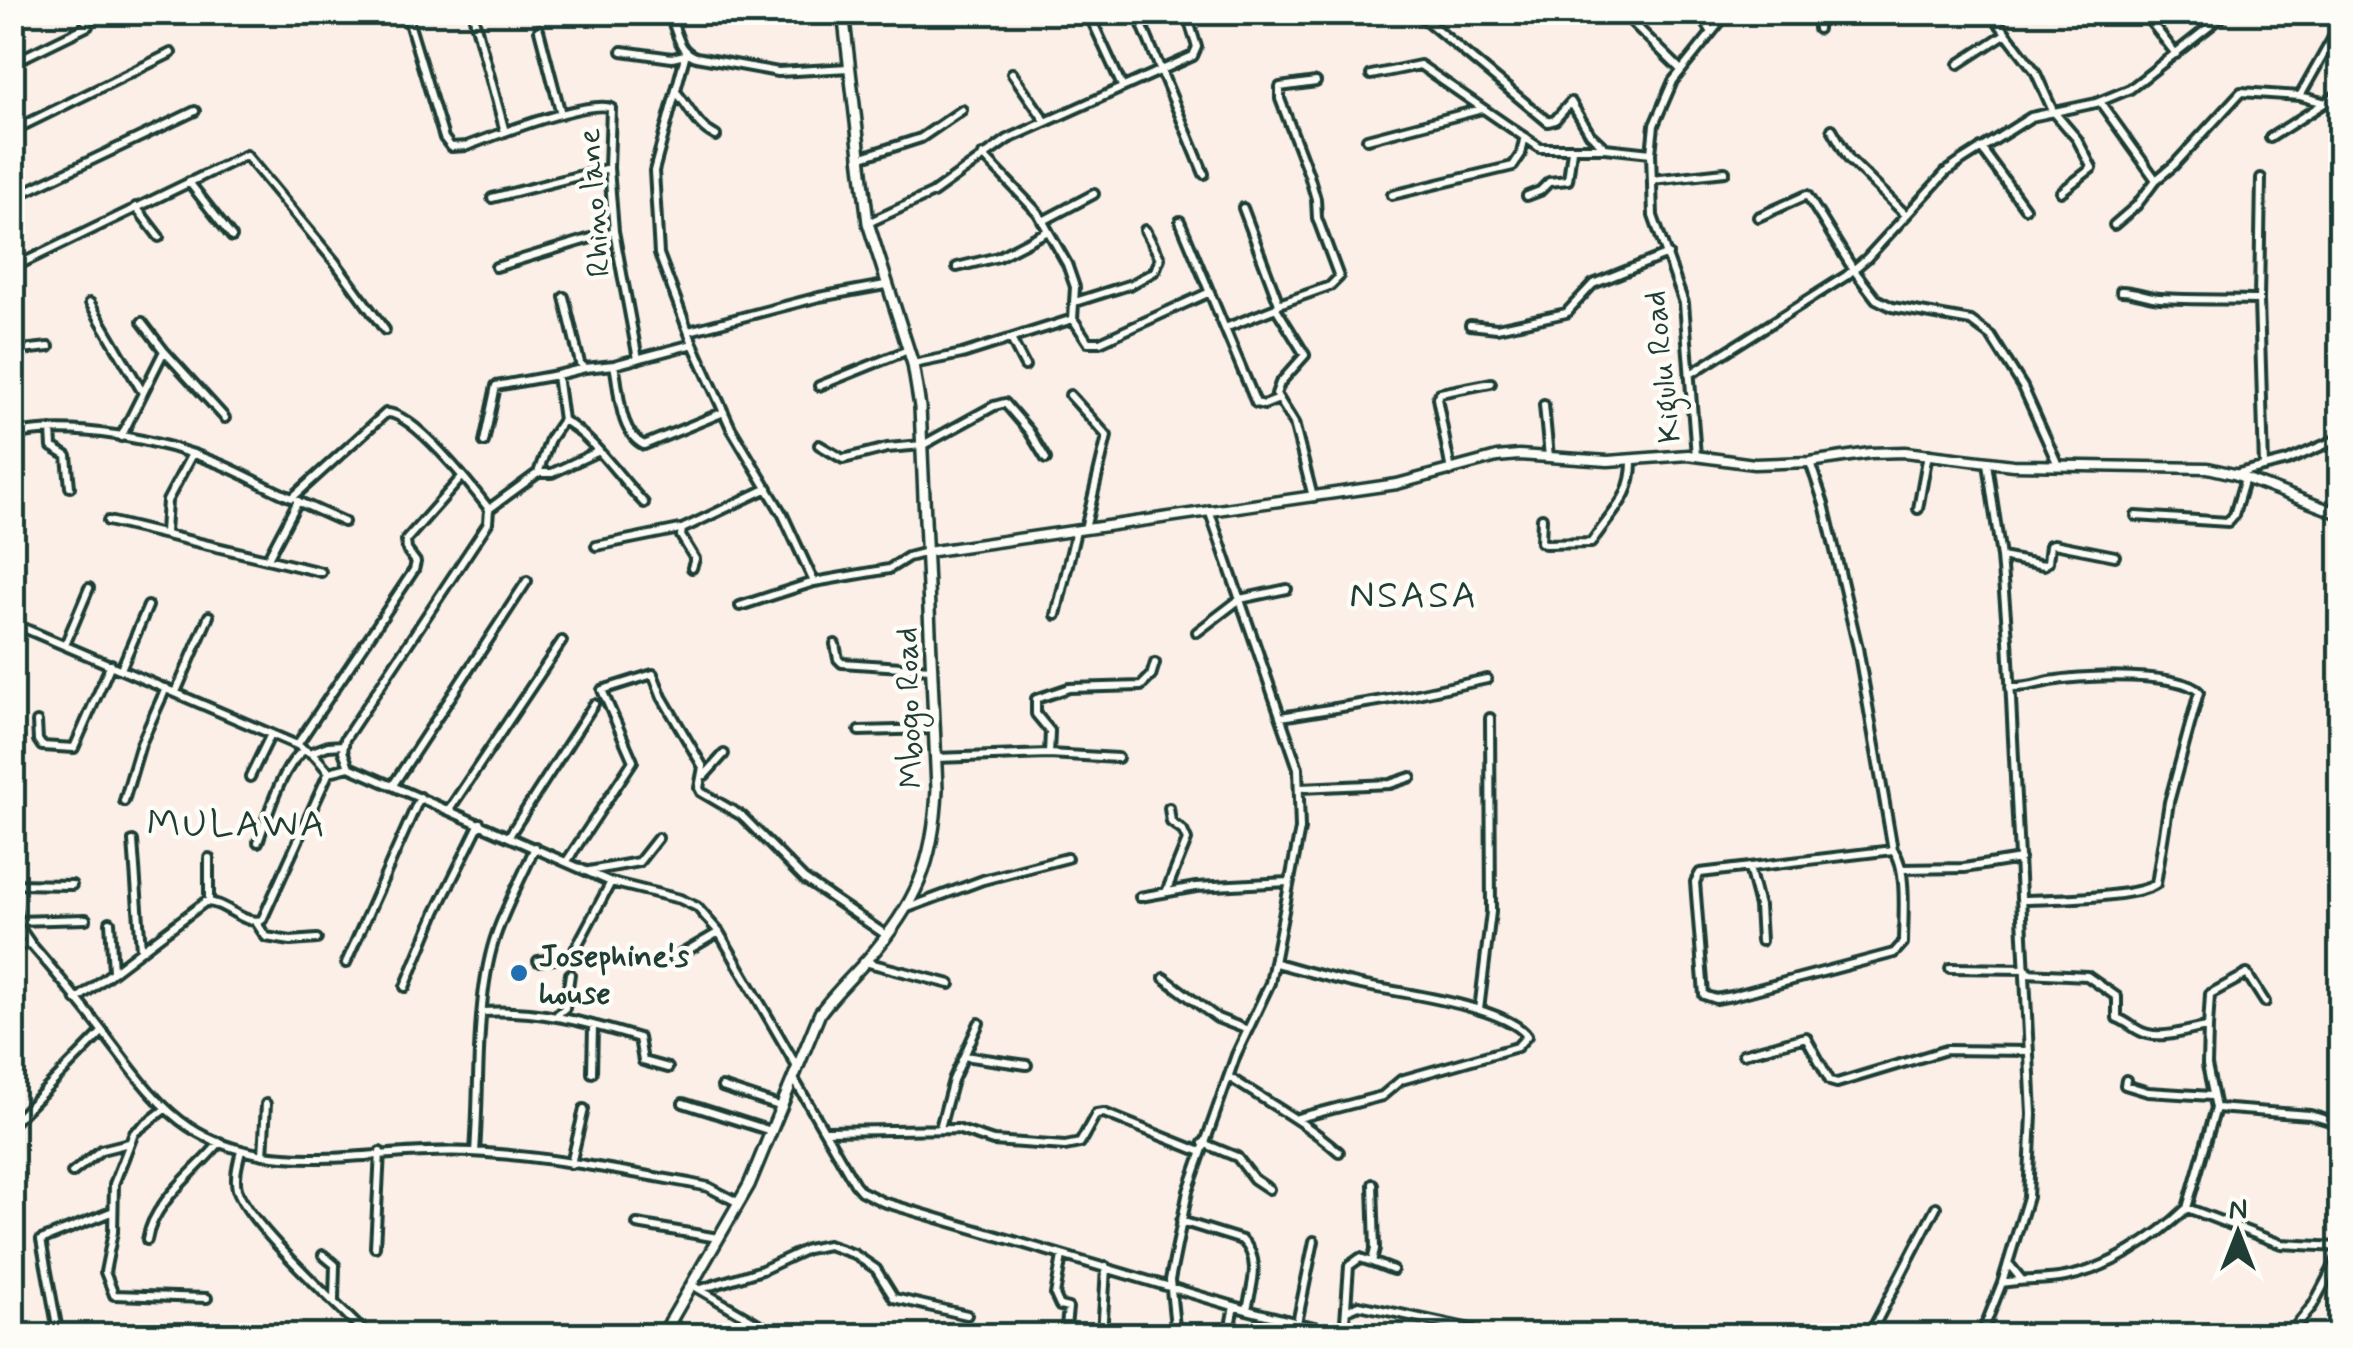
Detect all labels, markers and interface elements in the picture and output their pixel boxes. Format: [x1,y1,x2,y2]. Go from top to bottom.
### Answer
street label: Rhino lane [569,127,621,279]
street label: Kigulu Road [1634,288,1695,445]
district label: NSASA [1349,572,1479,621]
street label: Mbogo Road [886,626,936,789]
district label: MULAWA [147,801,327,850]
place label: Josephine's house [539,936,690,1015]
marker: Josephine's house [508,962,530,984]
north arrow [2188,1183,2288,1283]
text: N [2229,1192,2247,1229]

